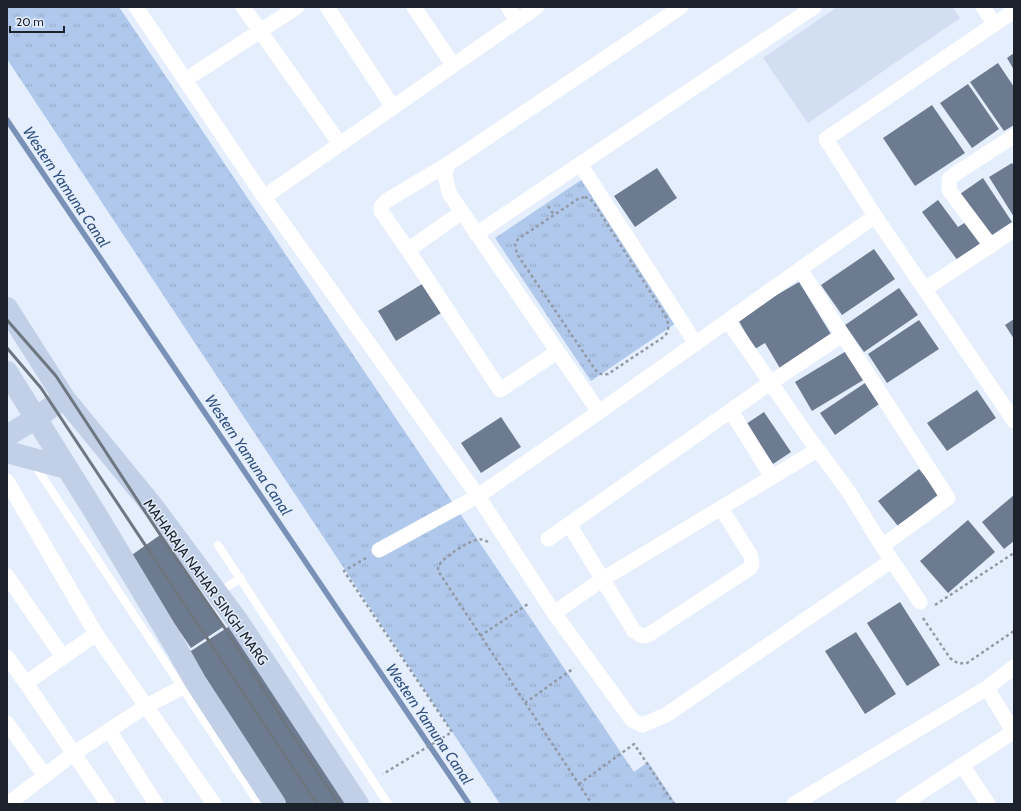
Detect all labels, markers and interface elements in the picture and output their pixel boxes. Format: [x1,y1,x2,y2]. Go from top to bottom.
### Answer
scale bar [10,8,64,34]
text: 20 m [16,14,44,29]
water label: Western Yamuna Canal [19,123,113,251]
water label: Western Yamuna Canal [201,391,295,519]
street label: MAHARAJA NAHAR SINGH MARG [140,495,272,669]
water label: Western Yamuna Canal [382,660,476,788]

